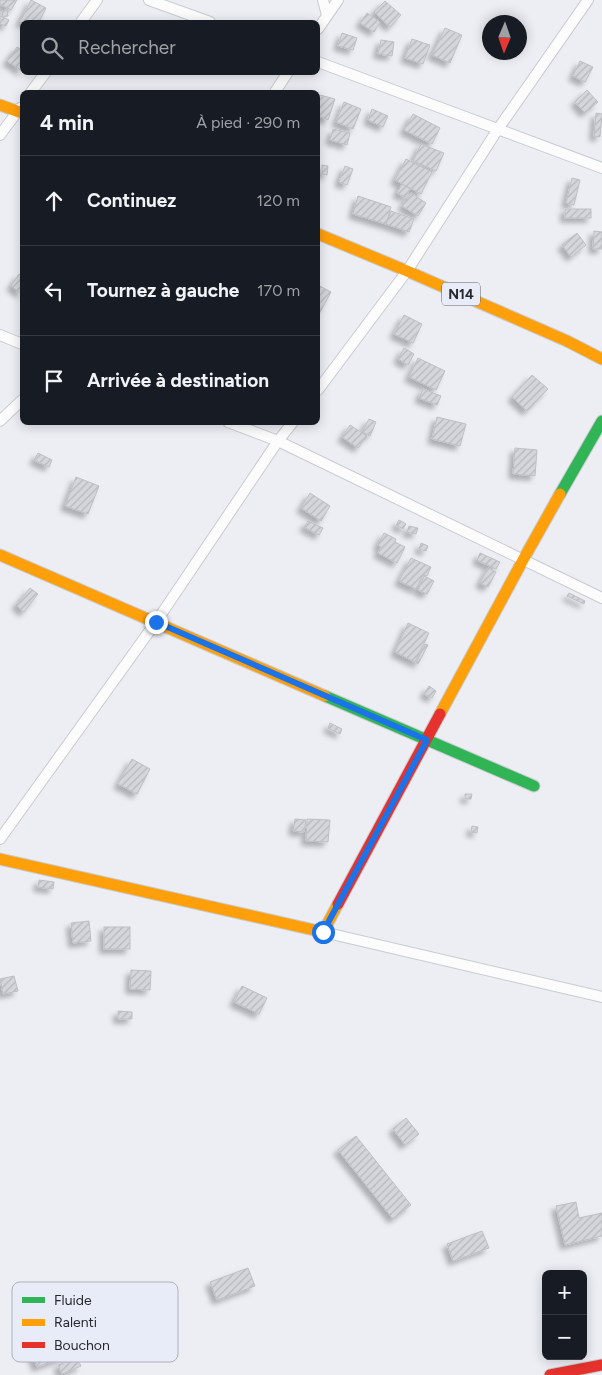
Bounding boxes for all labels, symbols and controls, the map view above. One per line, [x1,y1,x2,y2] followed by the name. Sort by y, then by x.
[482,15,527,60] north arrow
[20,20,320,75] search box
[38,34,66,62] icon: search
[78,36,176,59] text: Rechercher
[40,110,94,135] text: 4 min
[196,113,300,132] text: À pied · 290 m
[40,187,68,215] icon: ahead
[87,189,176,212] text: Continuez
[257,191,300,210] text: 120 m
[40,277,68,305] icon: left
[87,279,239,302] text: Tournez à gauche
[257,281,300,300] text: 170 m
[442,282,480,306] road number: N14
[40,367,68,395] icon: arrive
[87,369,269,392] text: Arrivée à destination
[145,611,168,634] route end
[312,921,335,944] route start
[542,1270,587,1360] map controls
[542,1270,587,1315] button: +
[12,1282,178,1362] legend
[54,1292,92,1309] text: Fluide
[54,1314,97,1331] text: Ralenti
[542,1315,587,1360] button: −
[54,1337,110,1354] text: Bouchon

